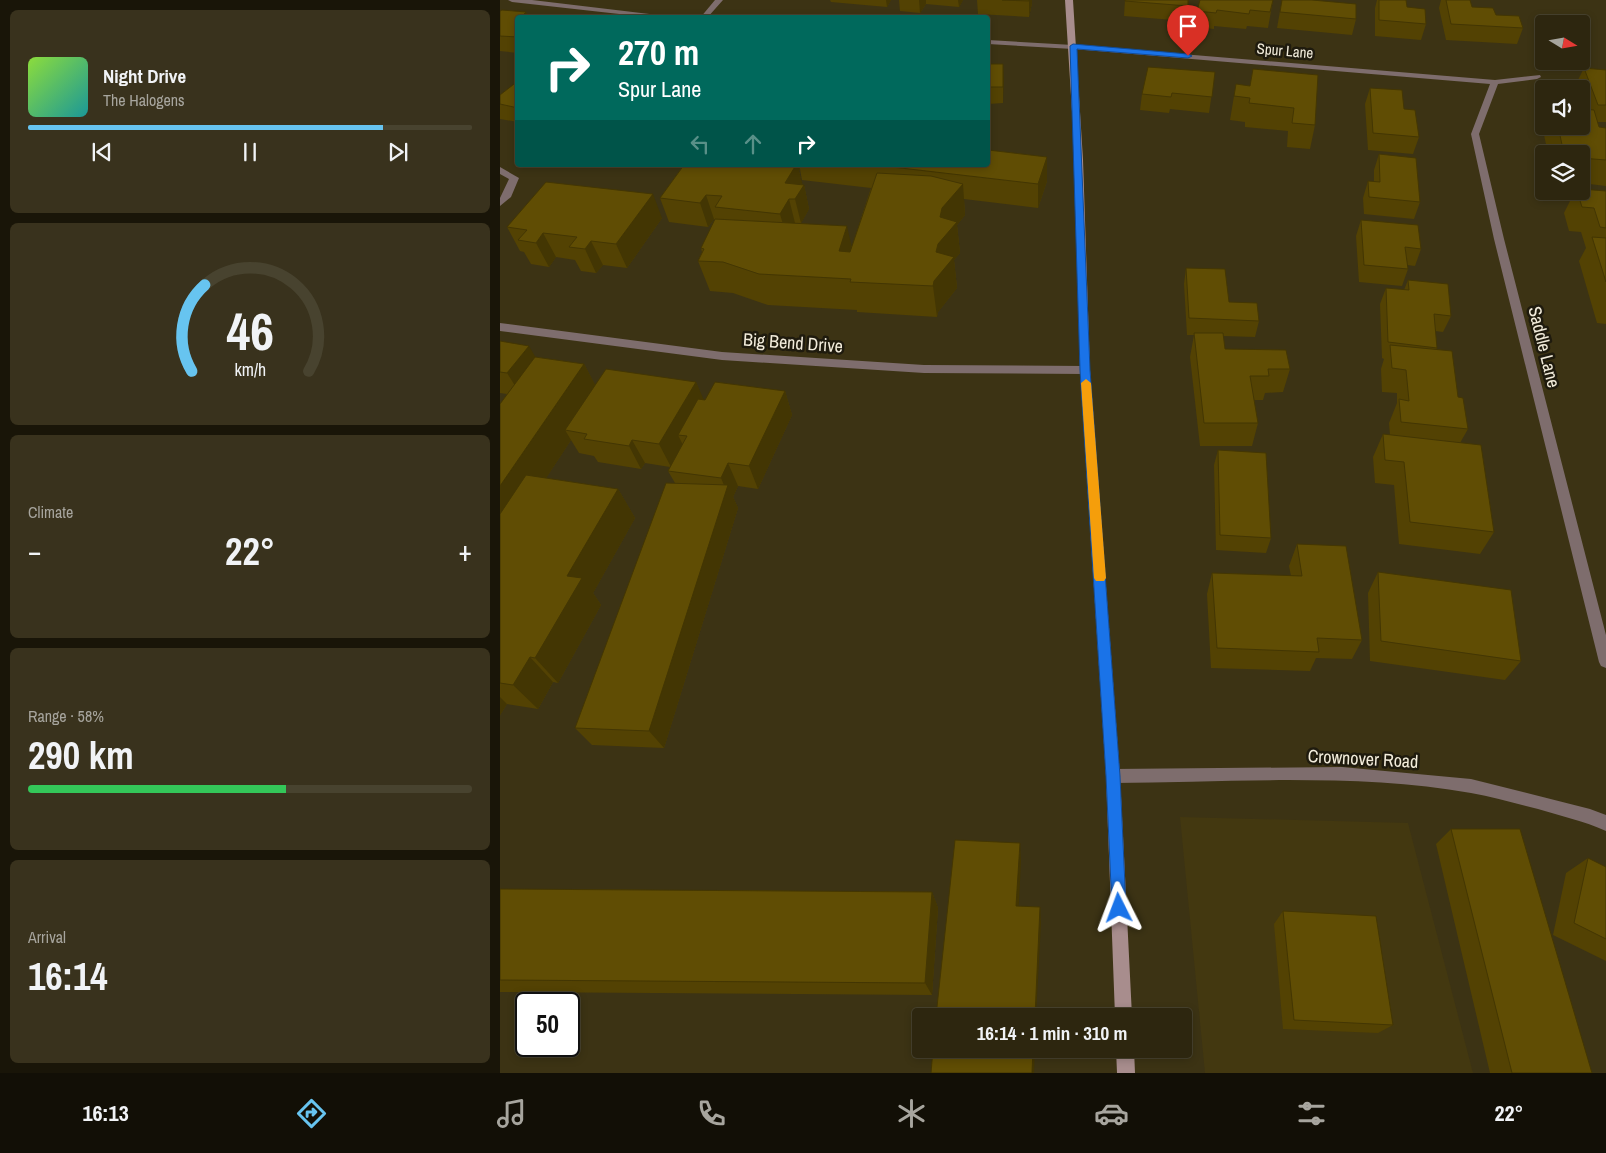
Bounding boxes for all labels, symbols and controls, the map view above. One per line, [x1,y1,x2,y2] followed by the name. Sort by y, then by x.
[1167,5,1209,56] pin
[1174,12,1202,40] icon: arrive
[1535,15,1590,70] north arrow
[1535,15,1590,200] map controls
[618,29,699,76] text: 270 m
[535,35,600,100] icon: right
[1256,38,1314,63] street label: Spur Lane
[103,63,186,89] text: Night Drive
[618,74,701,104] text: Spur Lane
[1535,80,1590,135] button: sound
[103,89,185,111] text: The Halogens
[686,130,714,158] icon: left
[739,130,767,158] icon: ahead
[792,130,820,158] icon: right
[88,138,116,166] icon: previous
[236,138,264,166] icon: pause
[384,138,412,166] icon: next
[1535,145,1590,200] button: layers
[226,296,274,366] text: 46
[1522,304,1567,390] street label: Saddle Lane
[742,327,844,358] street label: Big Bend Drive
[234,358,266,382] text: km/h
[28,501,73,523] text: Climate
[225,526,275,577] text: 22°
[28,532,41,570] text: −
[459,532,472,570] text: +
[28,705,104,727] text: Range · 58%
[28,730,134,781] text: 290 km
[1307,743,1419,774] street label: Crownover Road
[1092,881,1144,933] position arrow
[28,926,66,948] text: Arrival
[28,951,108,1002] text: 16:14
[515,992,580,1057] speed limit sign: 50
[977,1020,1127,1046] text: 16:14 · 1 min · 310 m
[294,1096,329,1131] icon: directions
[494,1096,529,1131] icon: music
[694,1096,729,1131] icon: phone
[894,1096,929,1131] icon: climate
[1094,1096,1129,1131] icon: car
[1294,1096,1329,1131] icon: filters
[83,1098,129,1128] text: 16:13
[1494,1098,1523,1128] text: 22°

